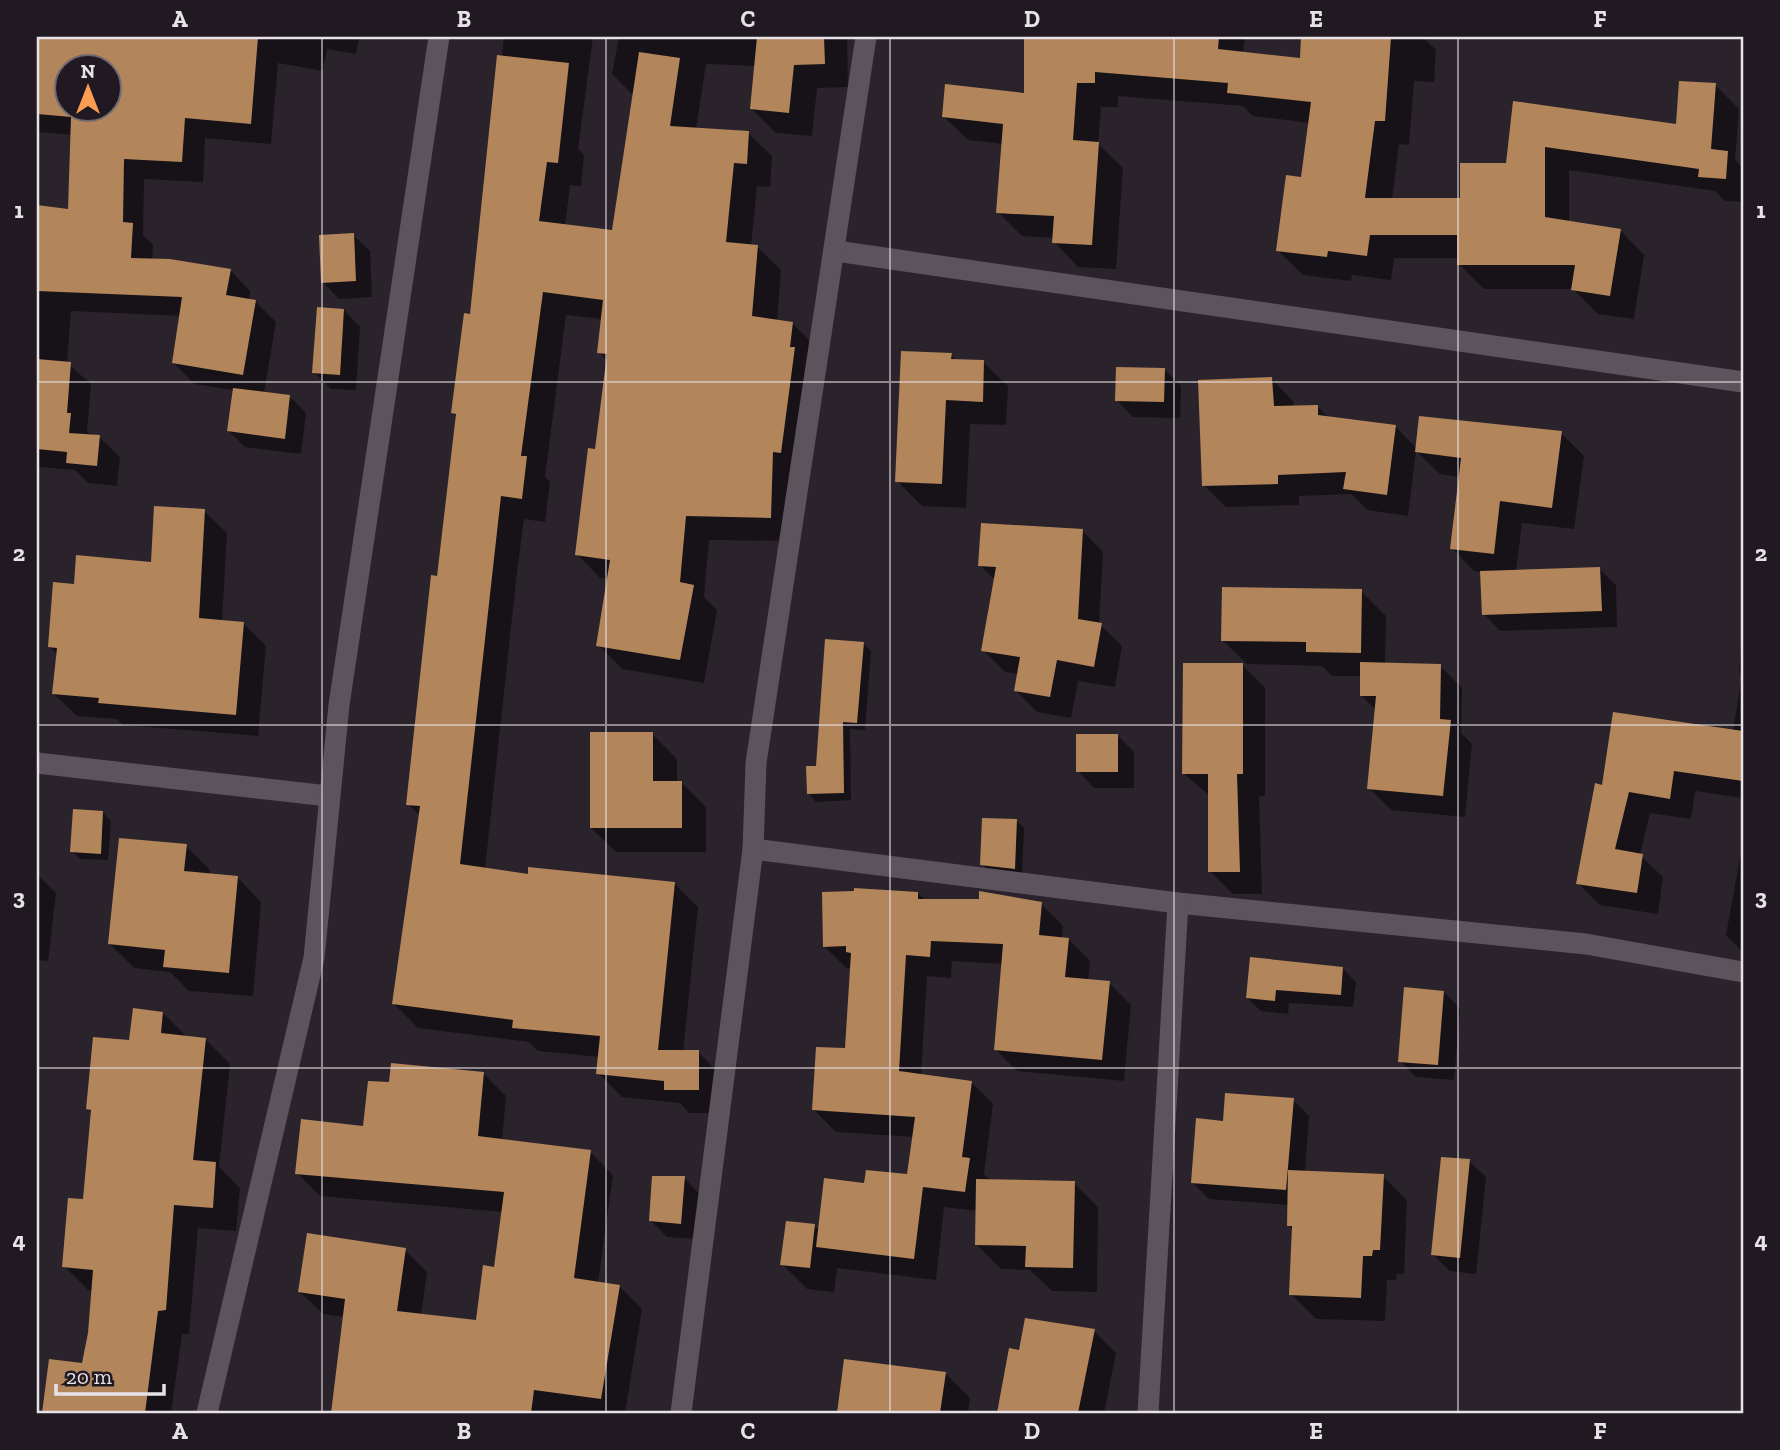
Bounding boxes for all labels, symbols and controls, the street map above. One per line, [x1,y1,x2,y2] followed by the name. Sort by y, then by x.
[172,5,188,33] text: A
[457,5,471,33] text: B
[741,5,755,33] text: C
[1024,5,1040,33] text: D
[1309,5,1323,33] text: E
[1593,5,1607,33] text: F
[52,52,122,122] north arrow
[81,60,95,83] text: N
[14,196,24,224] text: 1
[1756,196,1766,224] text: 1
[13,539,25,567] text: 2
[1755,539,1767,567] text: 2
[13,883,25,911] text: 3
[1755,883,1767,911] text: 3
[12,1226,26,1254] text: 4
[1754,1226,1768,1254] text: 4
[56,1352,164,1396] scale bar
[66,1364,112,1389] text: 20 m
[172,1417,188,1445] text: A
[457,1417,471,1445] text: B
[741,1417,755,1445] text: C
[1024,1417,1040,1445] text: D
[1309,1417,1323,1445] text: E
[1593,1417,1607,1445] text: F

